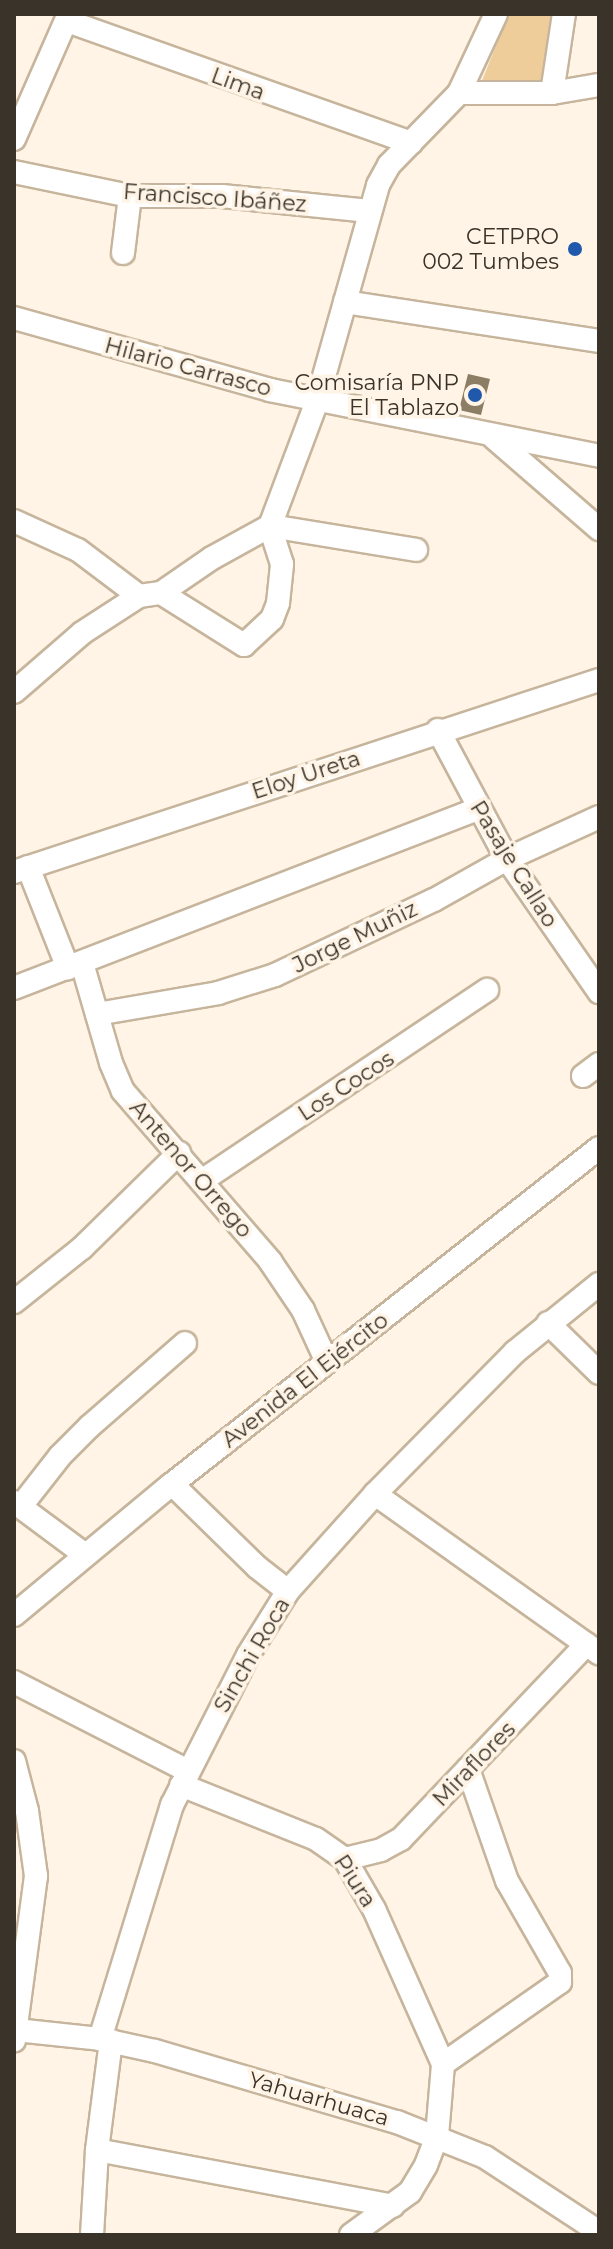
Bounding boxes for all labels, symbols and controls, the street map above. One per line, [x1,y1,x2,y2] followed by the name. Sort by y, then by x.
[208,62,268,106] street label: Lima
[122,178,308,218] street label: Francisco Ibáñez
[422,223,559,274] place label: CETPRO 002 Tumbes
[566,240,584,258] marker: CETPRO 002 Tumbes
[102,332,274,402] street label: Hilario Carrasco
[295,369,459,420] place label: Comisaría PNP El Tablazo
[466,386,484,404] marker: Comisaría PNP El Tablazo
[248,745,364,805] street label: Eloy Ureta
[465,796,563,932] street label: Pasaje Callao
[288,895,422,979] street label: Jorge Muñiz
[293,1045,399,1127] street label: Los Cocos
[124,1095,258,1243] street label: Antenor Orrego
[217,1307,393,1453] street label: Avenida El Ejército
[209,1593,295,1717] street label: Sinchi Roca
[427,1716,521,1812] street label: Miraflores
[328,1850,382,1912] street label: Piura
[246,2066,392,2132] street label: Yahuarhuaca

